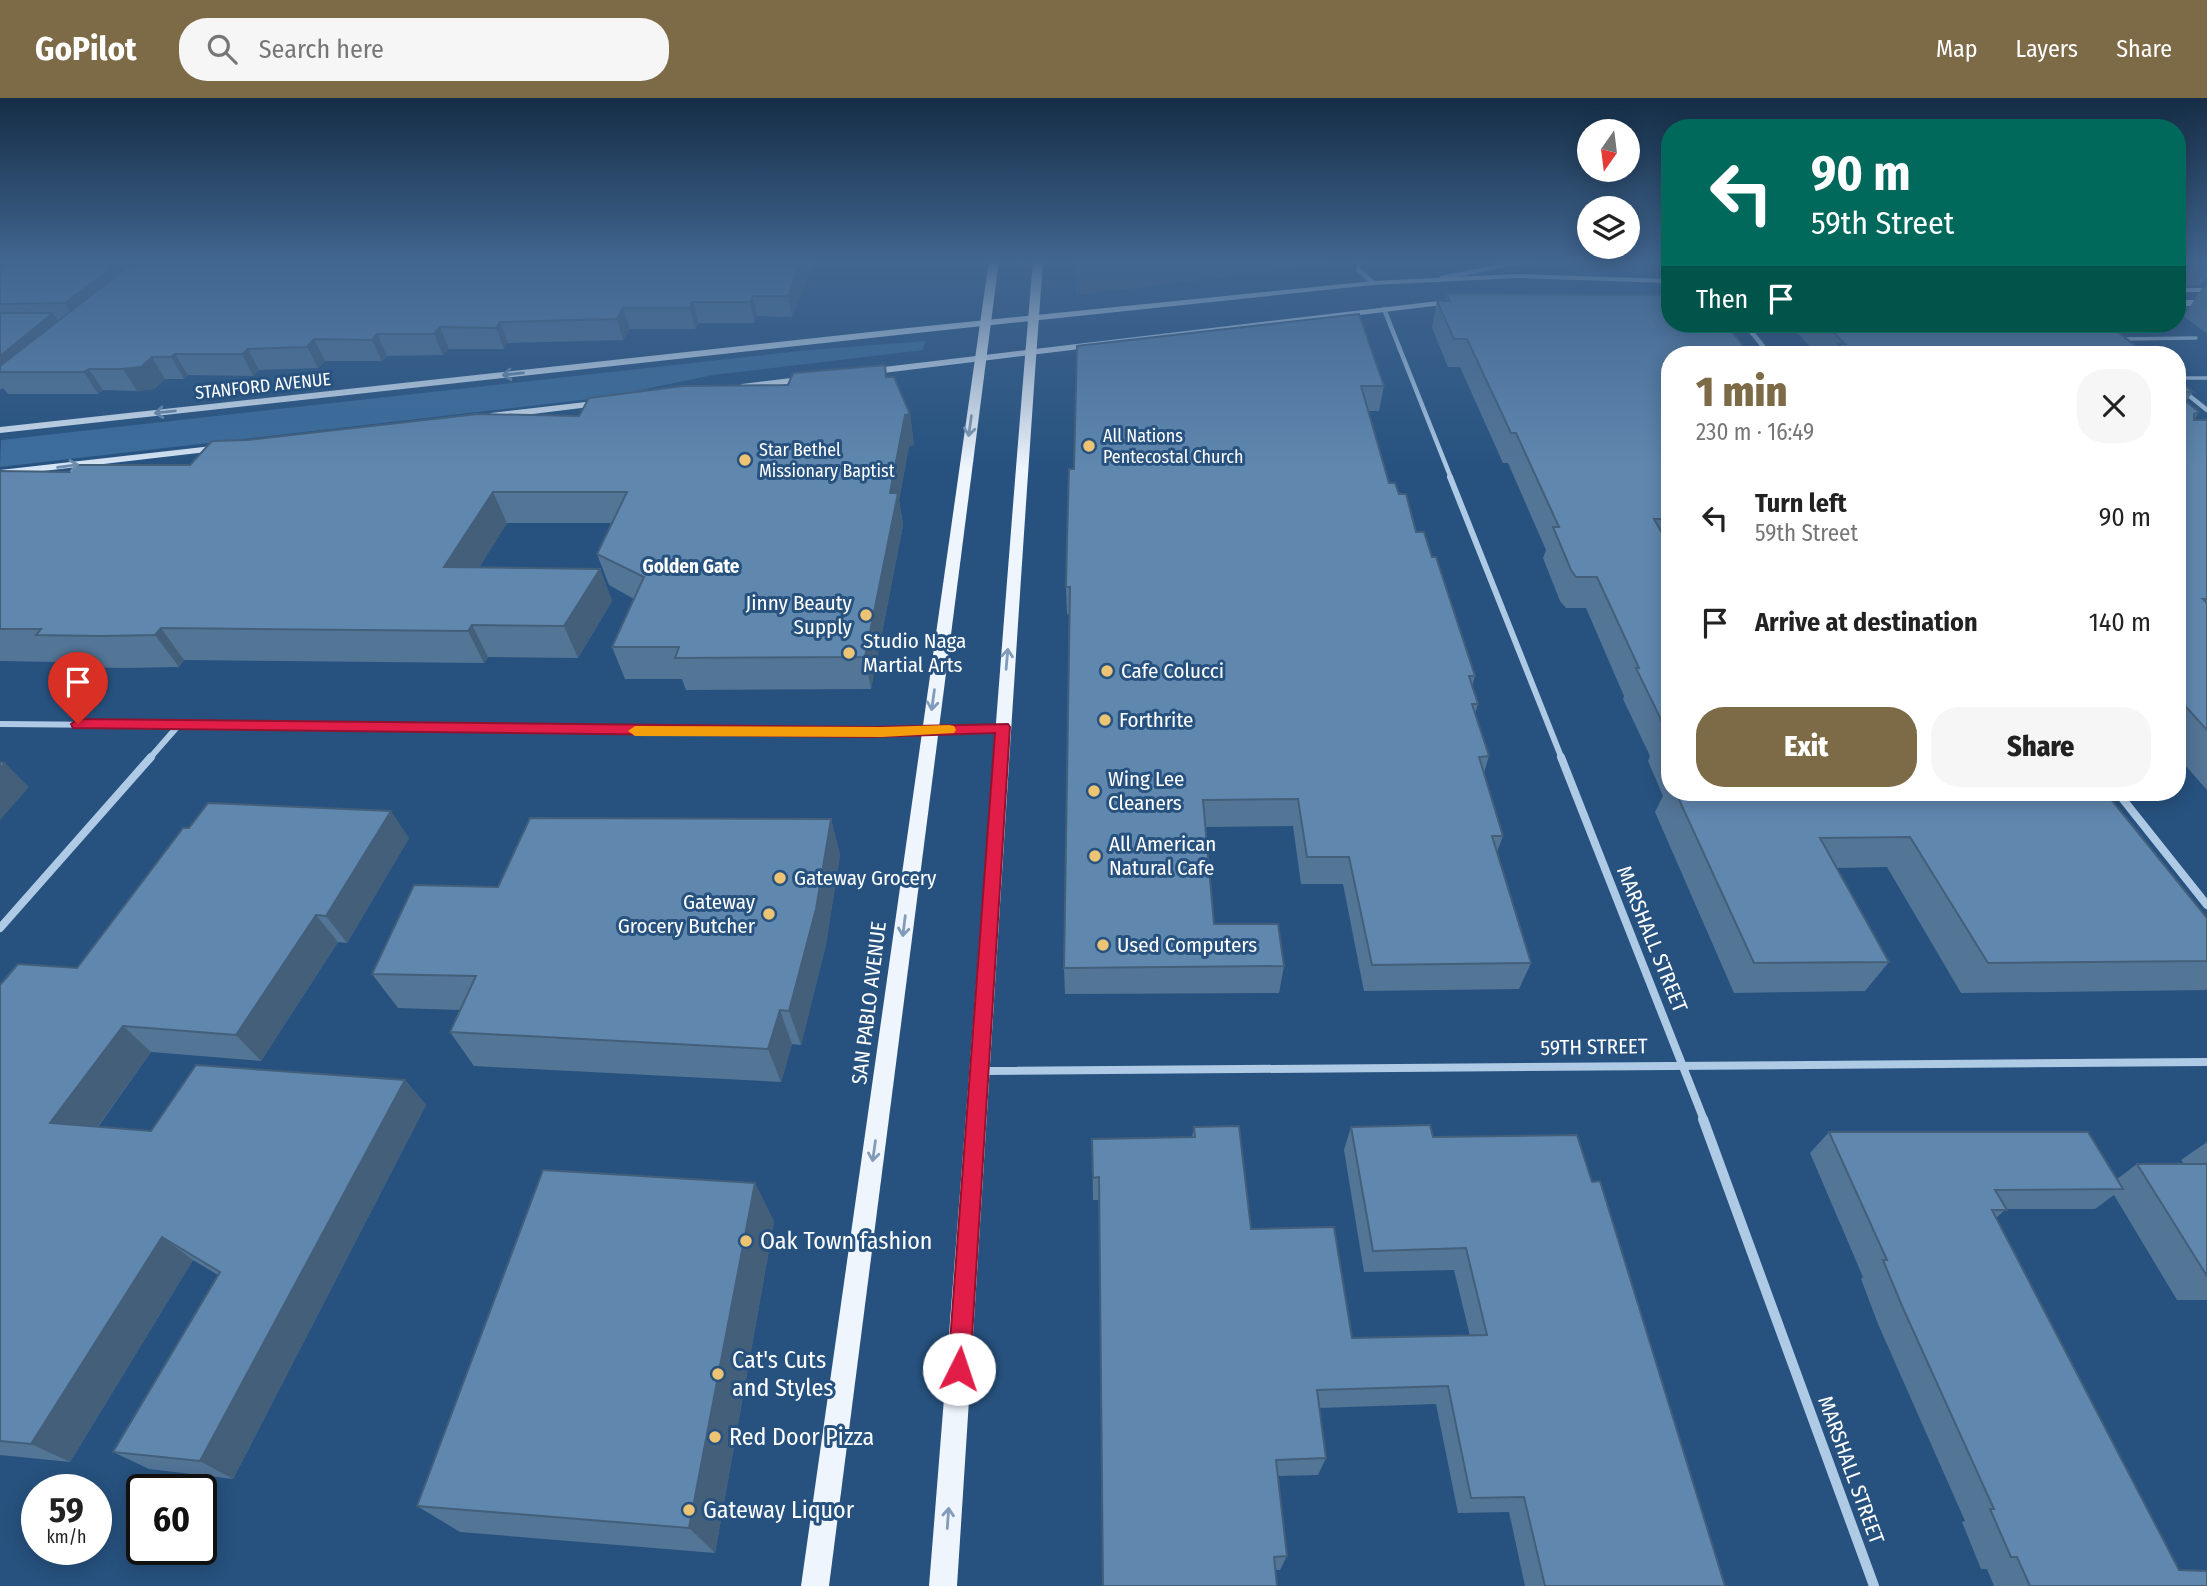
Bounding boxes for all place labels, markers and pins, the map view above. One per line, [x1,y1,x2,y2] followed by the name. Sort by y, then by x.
[1103,425,1244,468] place label: All Nations Pentecostal Church
[1081,438,1097,454] marker: All Nations Pentecostal Church
[759,439,895,482] place label: Star Bethel Missionary Baptist
[737,452,753,468] marker: Star Bethel Missionary Baptist
[746,590,853,640] place label: Jinny Beauty Supply
[858,607,874,623] marker: Jinny Beauty Supply
[863,628,966,678] place label: Studio Naga Martial Arts
[841,645,857,661] marker: Studio Naga Martial Arts
[48,652,108,724] pin
[1121,658,1224,684] place label: Cafe Colucci
[1099,663,1115,679] marker: Cafe Colucci
[1119,707,1193,733] place label: Forthrite
[1097,712,1113,728] marker: Forthrite
[1108,766,1184,816] place label: Wing Lee Cleaners
[1086,783,1102,799] marker: Wing Lee Cleaners
[1109,831,1216,881] place label: All American Natural Cafe
[1087,848,1103,864] marker: All American Natural Cafe
[794,865,937,891] place label: Gateway Grocery
[772,870,788,886] marker: Gateway Grocery
[618,889,756,939] place label: Gateway Grocery Butcher
[761,906,777,922] marker: Gateway Grocery Butcher
[1117,932,1257,958] place label: Used Computers
[1095,937,1111,953] marker: Used Computers
[760,1227,933,1255] place label: Oak Town fashion
[738,1233,754,1249] marker: Oak Town fashion
[732,1346,834,1402] place label: Cat's Cuts and Styles
[710,1366,726,1382] marker: Cat's Cuts and Styles
[729,1423,874,1451] place label: Red Door Pizza
[707,1429,723,1445] marker: Red Door Pizza
[703,1496,855,1524] place label: Gateway Liquor
[681,1502,697,1518] marker: Gateway Liquor

